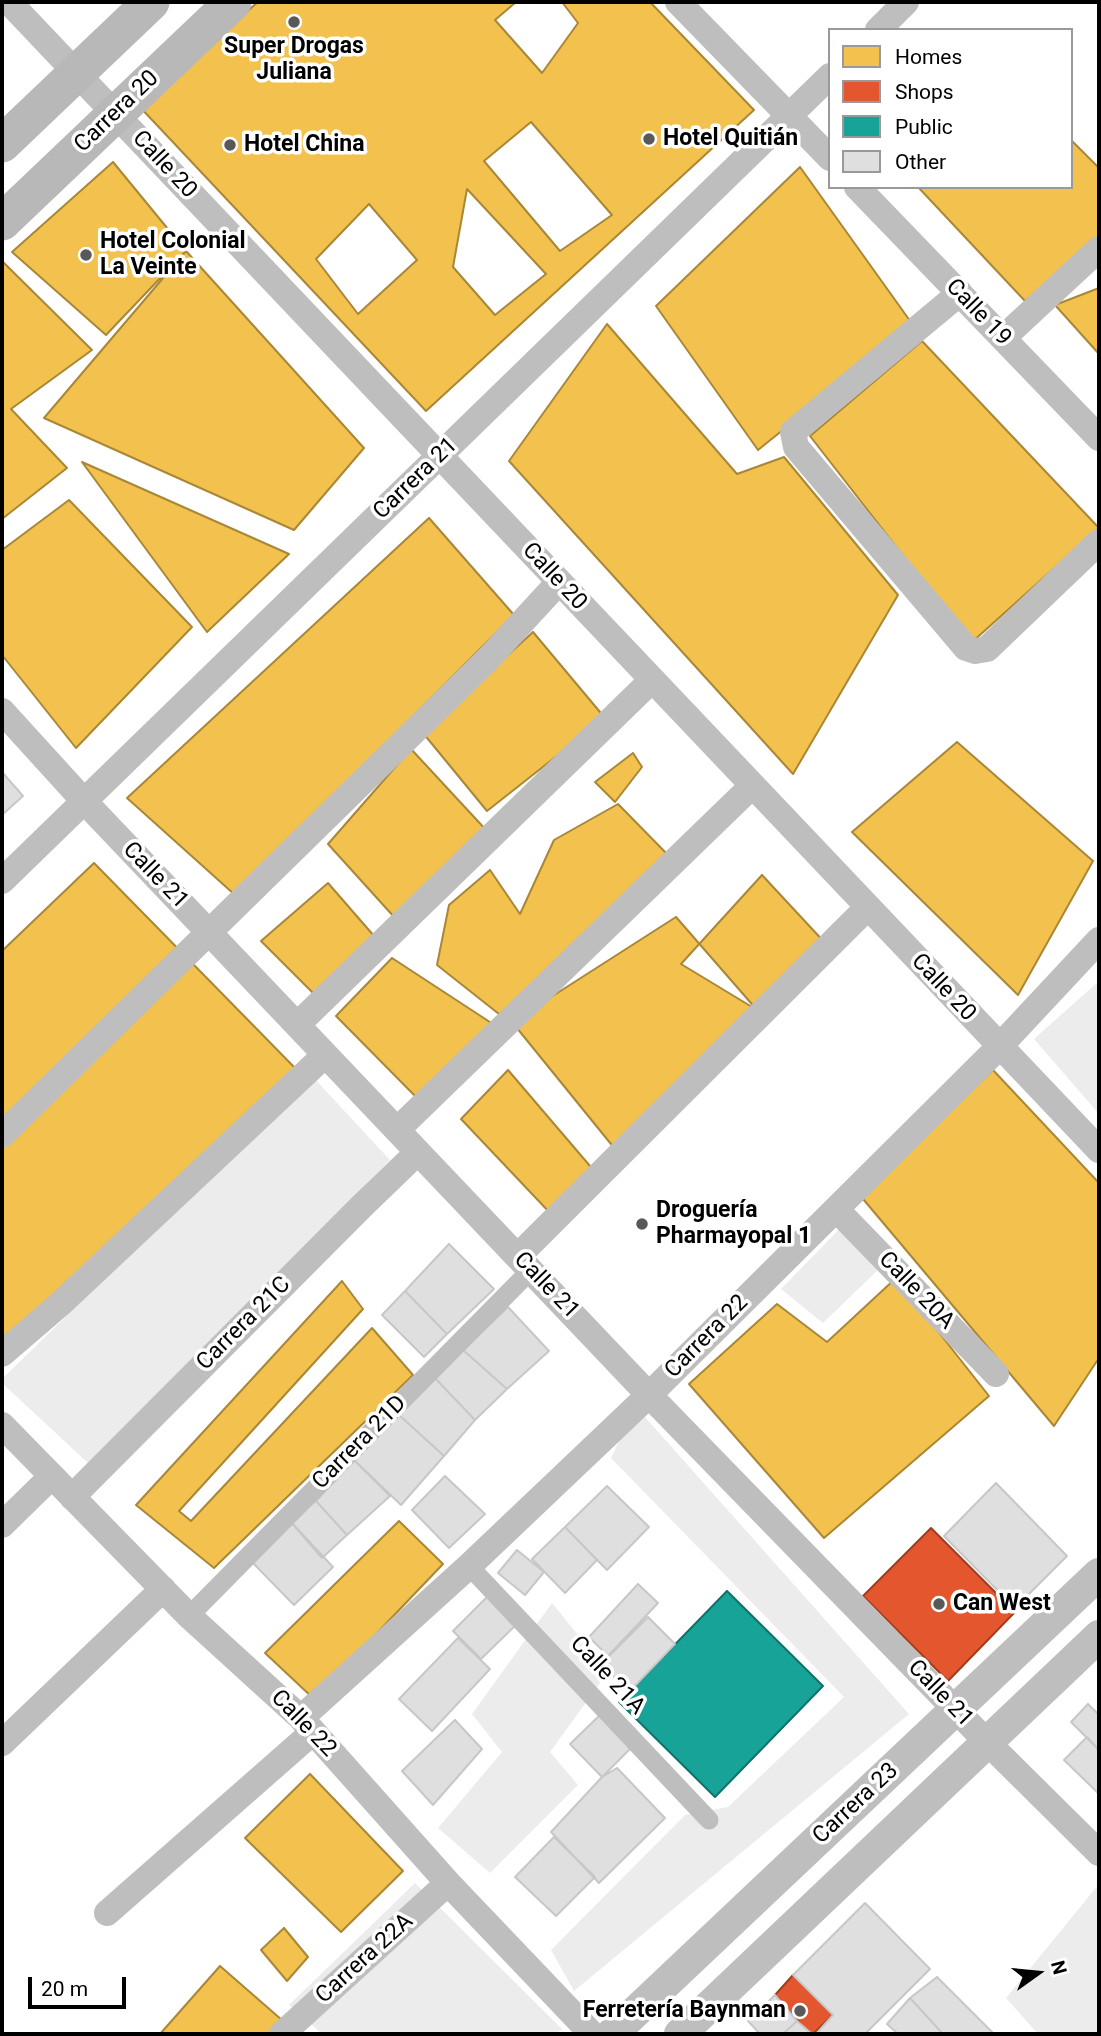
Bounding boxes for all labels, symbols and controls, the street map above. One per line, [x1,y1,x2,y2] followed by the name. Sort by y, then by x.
[286,14,302,30] marker: Super Drogas Juliana
[828,28,1073,189] legend
[224,33,364,87] place label: Super Drogas Juliana
[895,45,962,69] text: Homes
[69,65,165,159] street label: Carrera 20
[895,80,954,104] text: Shops
[895,115,953,139] text: Public
[126,125,202,205] street label: Calle 20
[663,125,798,153] place label: Hotel Quitián
[244,131,364,159] place label: Hotel China
[641,131,657,147] marker: Hotel Quitián
[222,137,238,153] marker: Hotel China
[895,150,946,174] text: Other
[100,228,246,282] place label: Hotel Colonial La Veinte
[78,247,94,263] marker: Hotel Colonial La Veinte
[939,274,1017,352] street label: Calle 19
[368,432,464,526] street label: Carrera 21
[516,537,592,617] street label: Calle 20
[116,837,194,915] street label: Calle 21
[905,948,981,1028] street label: Calle 20
[656,1197,811,1251] place label: Droguería Pharmayopal 1
[634,1216,650,1232] marker: Droguería Pharmayopal 1
[872,1246,960,1336] street label: Calle 20A
[507,1247,585,1325] street label: Calle 21
[191,1271,297,1377] street label: Carrera 21C
[660,1290,754,1384] street label: Carrera 22
[307,1390,413,1496] street label: Carrera 21D
[953,1590,1051,1618] place label: Can West
[931,1596,947,1612] marker: Can West
[564,1631,650,1721] street label: Calle 21A
[901,1655,979,1733] street label: Calle 21
[264,1685,342,1763] street label: Calle 22
[808,1758,904,1850] street label: Carrera 23
[311,1908,419,2010] street label: Carrera 22A
[1003,1938,1073,2008] north arrow
[1046,1958,1072,1977] text: N
[32,1962,130,2006] scale bar
[41,1977,88,2001] text: 20 m
[583,1997,786,2025] place label: Ferretería Baynman
[792,2003,808,2019] marker: Ferretería Baynman

